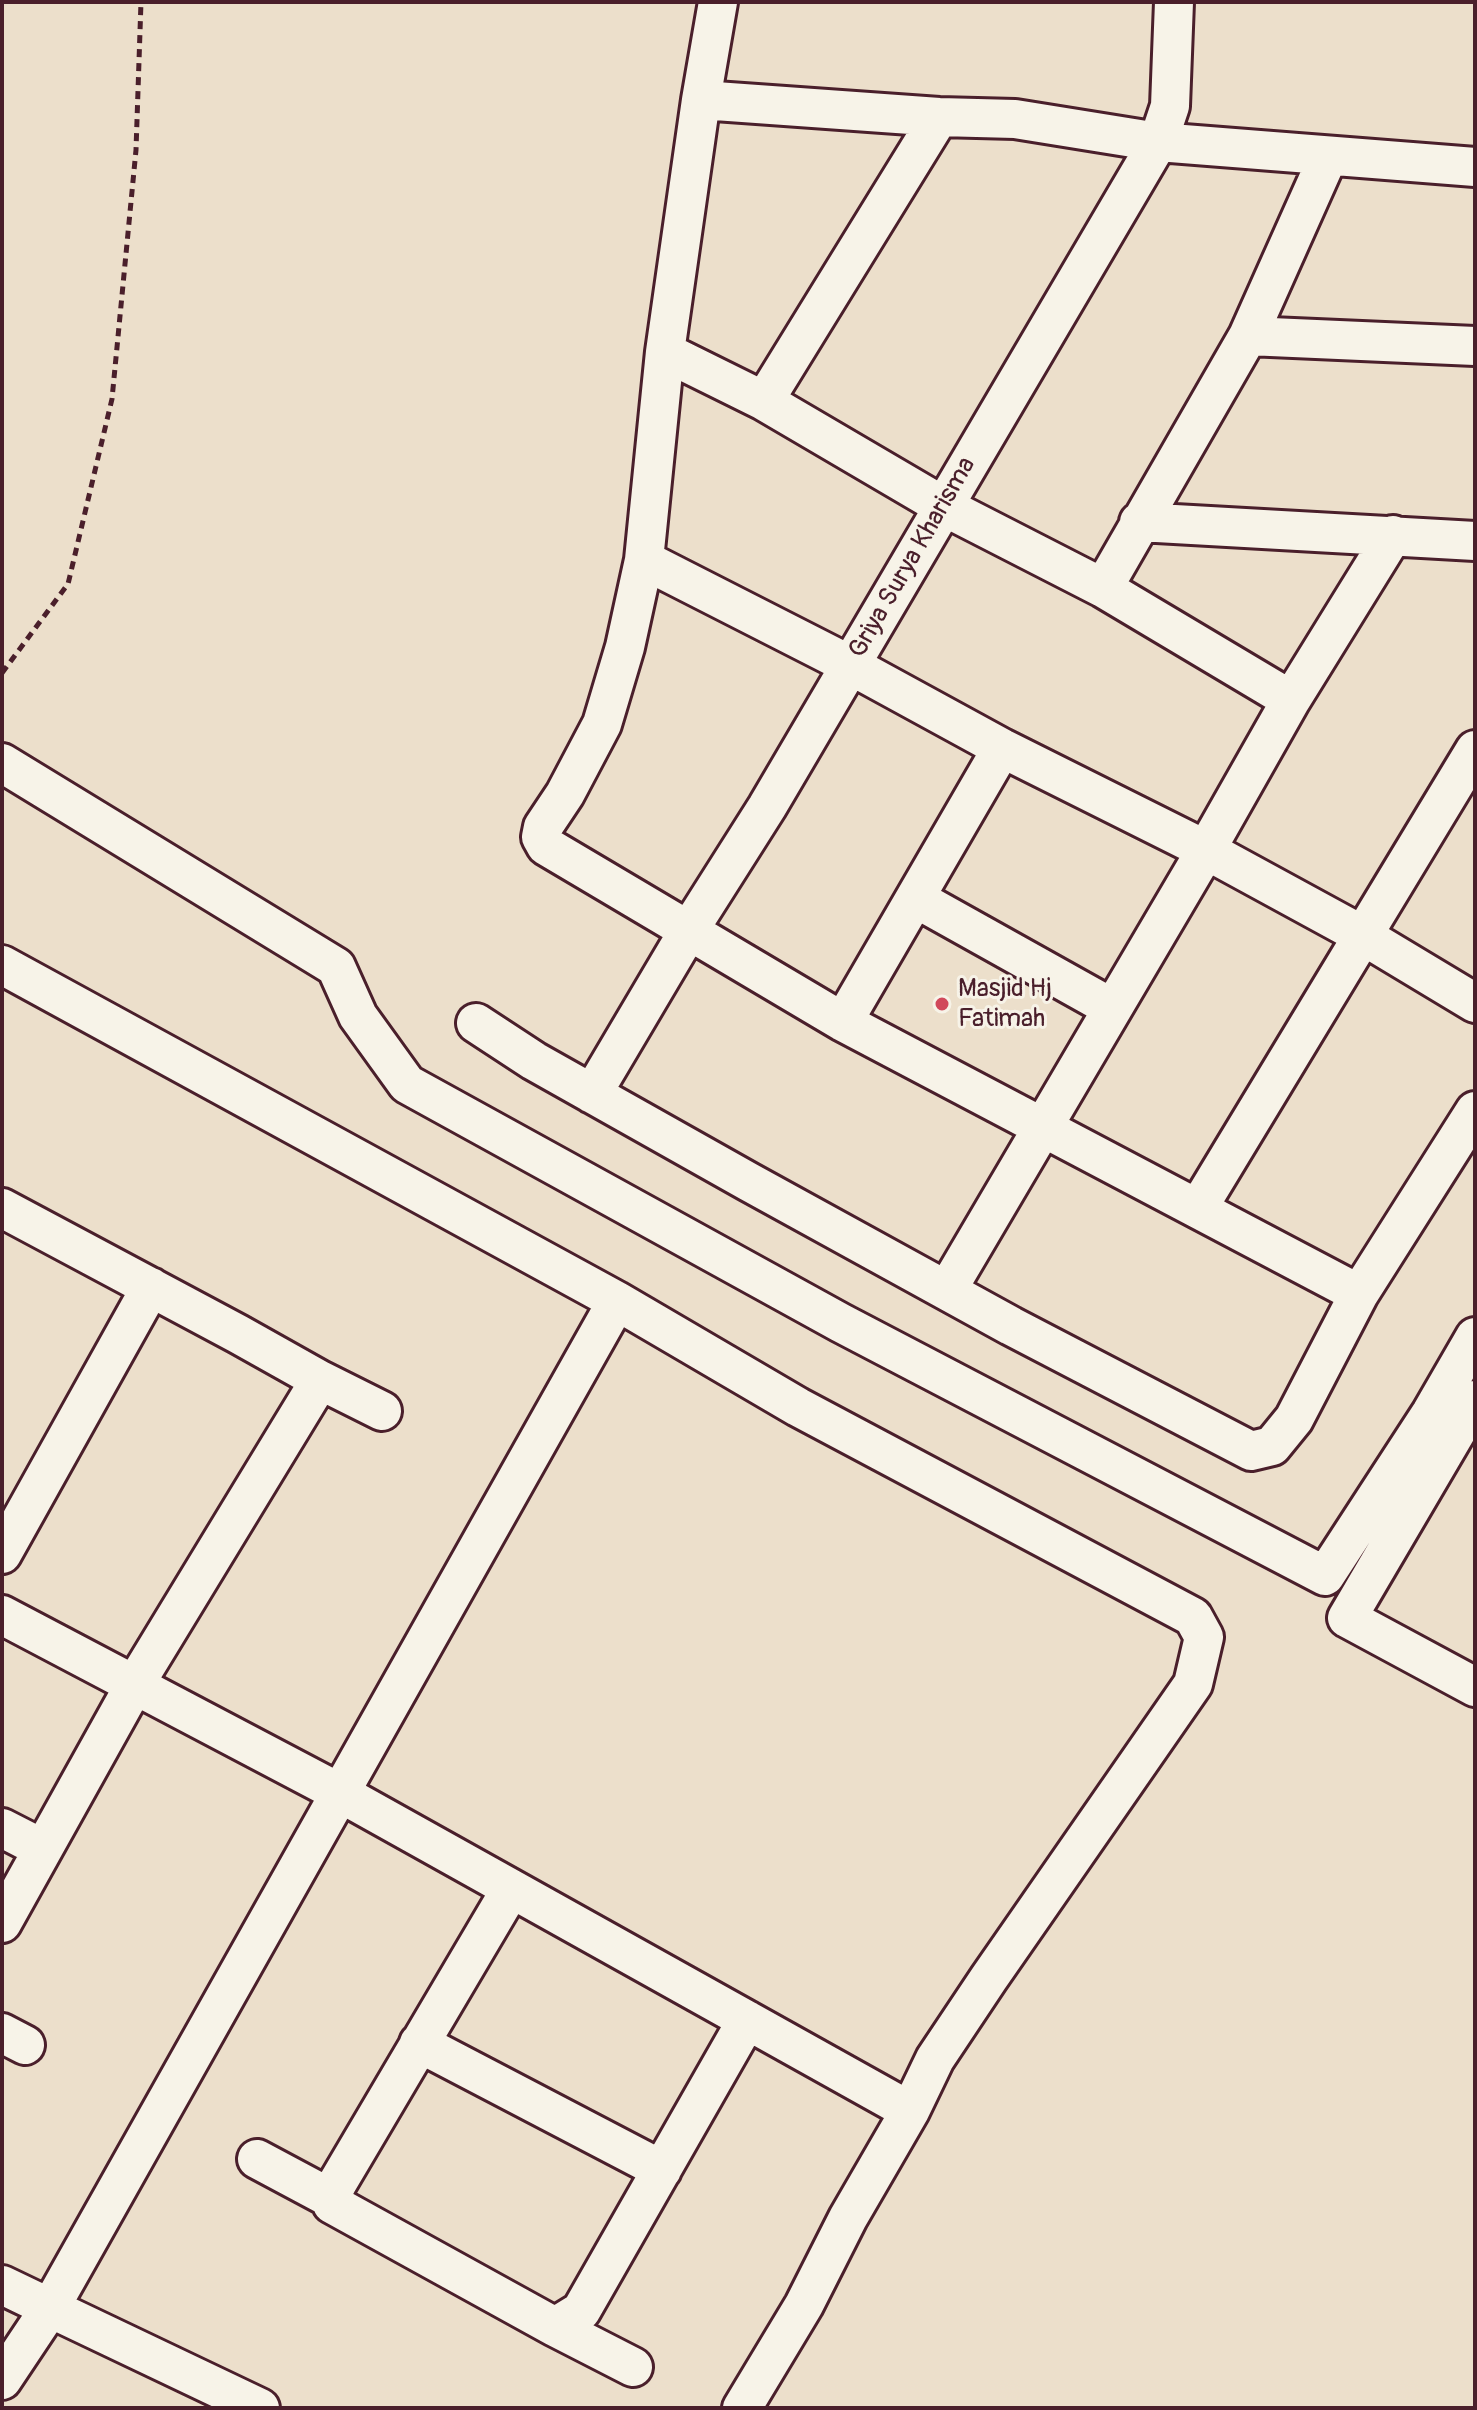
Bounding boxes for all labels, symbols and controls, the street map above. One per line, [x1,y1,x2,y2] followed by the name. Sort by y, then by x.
[843,452,983,664] street label: Griya Surya Kharisma
[958,973,1052,1034] place label: Masjid Hj Fatimah
[933,995,951,1013] marker: Masjid Hj Fatimah

